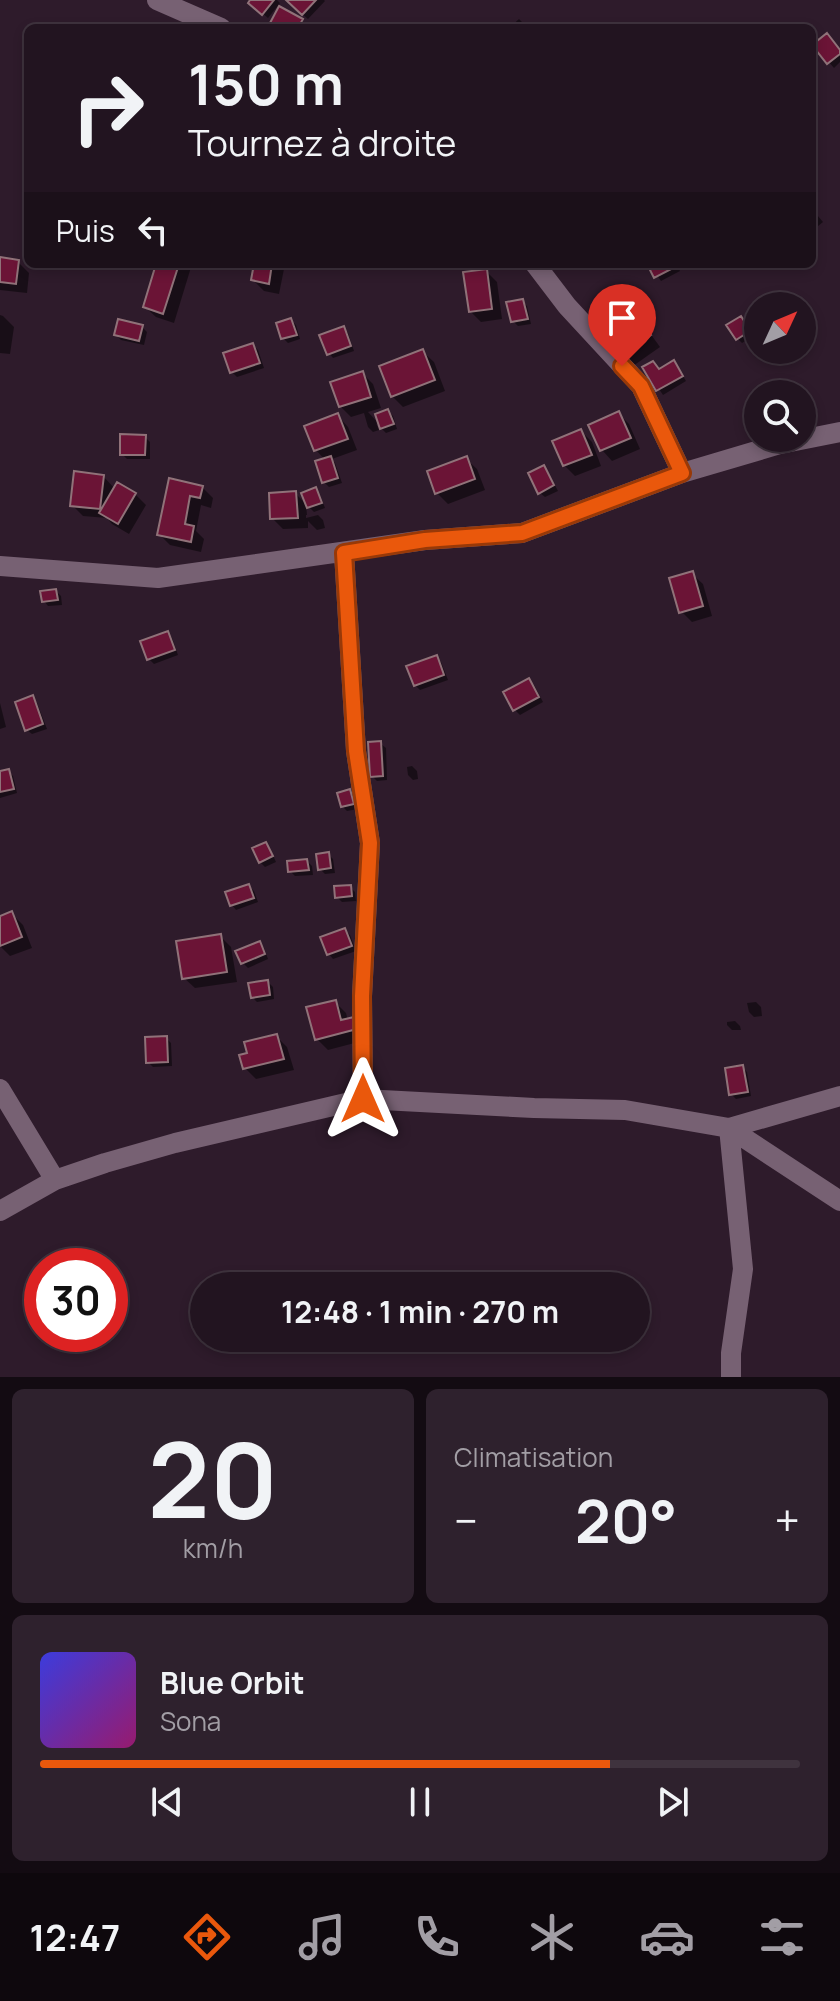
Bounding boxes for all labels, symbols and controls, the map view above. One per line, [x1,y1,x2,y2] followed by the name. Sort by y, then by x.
[188,45,344,122] text: 150 m
[56,56,160,160] icon: right
[188,118,456,167] text: Tournez à droite
[131,208,175,252] icon: left
[56,210,115,251] text: Puis
[588,284,656,366] pin
[744,292,816,364] north arrow
[744,292,816,452] map controls
[600,296,644,340] icon: arrive
[744,380,816,452] button: search
[321,1057,405,1141] position arrow
[24,1248,128,1352] speed limit sign: 30
[281,1291,559,1332] text: 12:48 · 1 min · 270 m
[148,1407,278,1549] text: 20
[454,1439,613,1475] text: Climatisation
[575,1479,677,1561] text: 20°
[454,1490,478,1550] text: −
[775,1490,800,1550] text: +
[183,1530,243,1566] text: km/h
[160,1662,305,1703] text: Blue Orbit
[160,1703,221,1739] text: Sona
[145,1780,189,1824] icon: previous
[398,1780,442,1824] icon: pause
[651,1780,695,1824] icon: next
[179,1909,235,1965] icon: directions
[294,1909,350,1965] icon: music
[409,1909,465,1965] icon: phone
[524,1909,580,1965] icon: climate
[639,1909,695,1965] icon: car
[754,1909,810,1965] icon: filters
[30,1913,120,1962] text: 12:47

